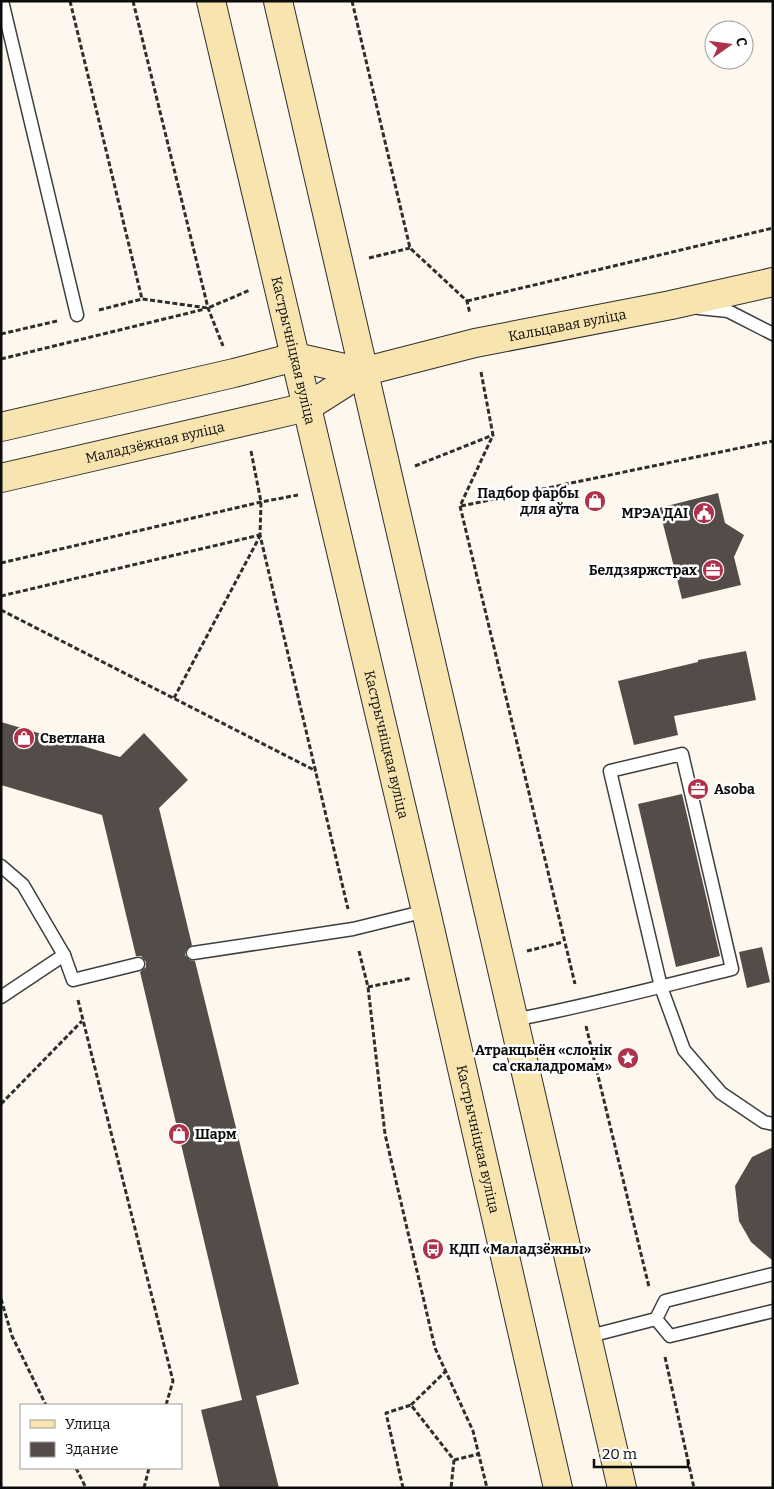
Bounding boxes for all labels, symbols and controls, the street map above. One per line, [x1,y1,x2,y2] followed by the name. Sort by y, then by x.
[704,20,754,70] north arrow
[732,36,750,48] text: С
[268,275,319,426] street label: Кастрычніцкая вуліца
[507,305,628,345] street label: Кальцавая вуліца
[84,418,226,467] street label: Маладзёжная вуліца
[477,485,579,518] place label: Падбор фарбы для аўта
[583,489,607,513] shop icon: Падбор фарбы для аўта
[692,501,716,525] public building icon: МРЭА ДАІ
[622,505,688,522] place label: МРЭА ДАІ
[701,558,725,582] office icon: Белдзяржстрах
[589,562,697,579] place label: Белдзяржстрах
[361,669,412,821] street label: Кастрычніцкая вуліца
[12,726,36,750] shop icon: Светлана
[40,730,105,747] place label: Светлана
[686,777,710,801] office icon: Asoba
[714,781,755,798] place label: Asoba
[475,1042,612,1075] place label: Атракцыён «слонік са скаладромам»
[616,1046,640,1070] place icon: Атракцыён «слонік са скаладромам»
[453,1063,503,1215] street label: Кастрычніцкая вуліца
[167,1122,191,1146] shop icon: Шарм
[195,1126,237,1143] place label: Шарм
[421,1237,445,1261] bus stop icon: КДП «Маладзёжны»
[449,1241,591,1258] place label: КДП «Маладзёжны»
[20,1404,182,1469] legend
[65,1415,111,1433] text: Улица
[594,1436,688,1468] scale bar
[65,1440,119,1458] text: Здание
[602,1445,638,1463] text: 20 m

